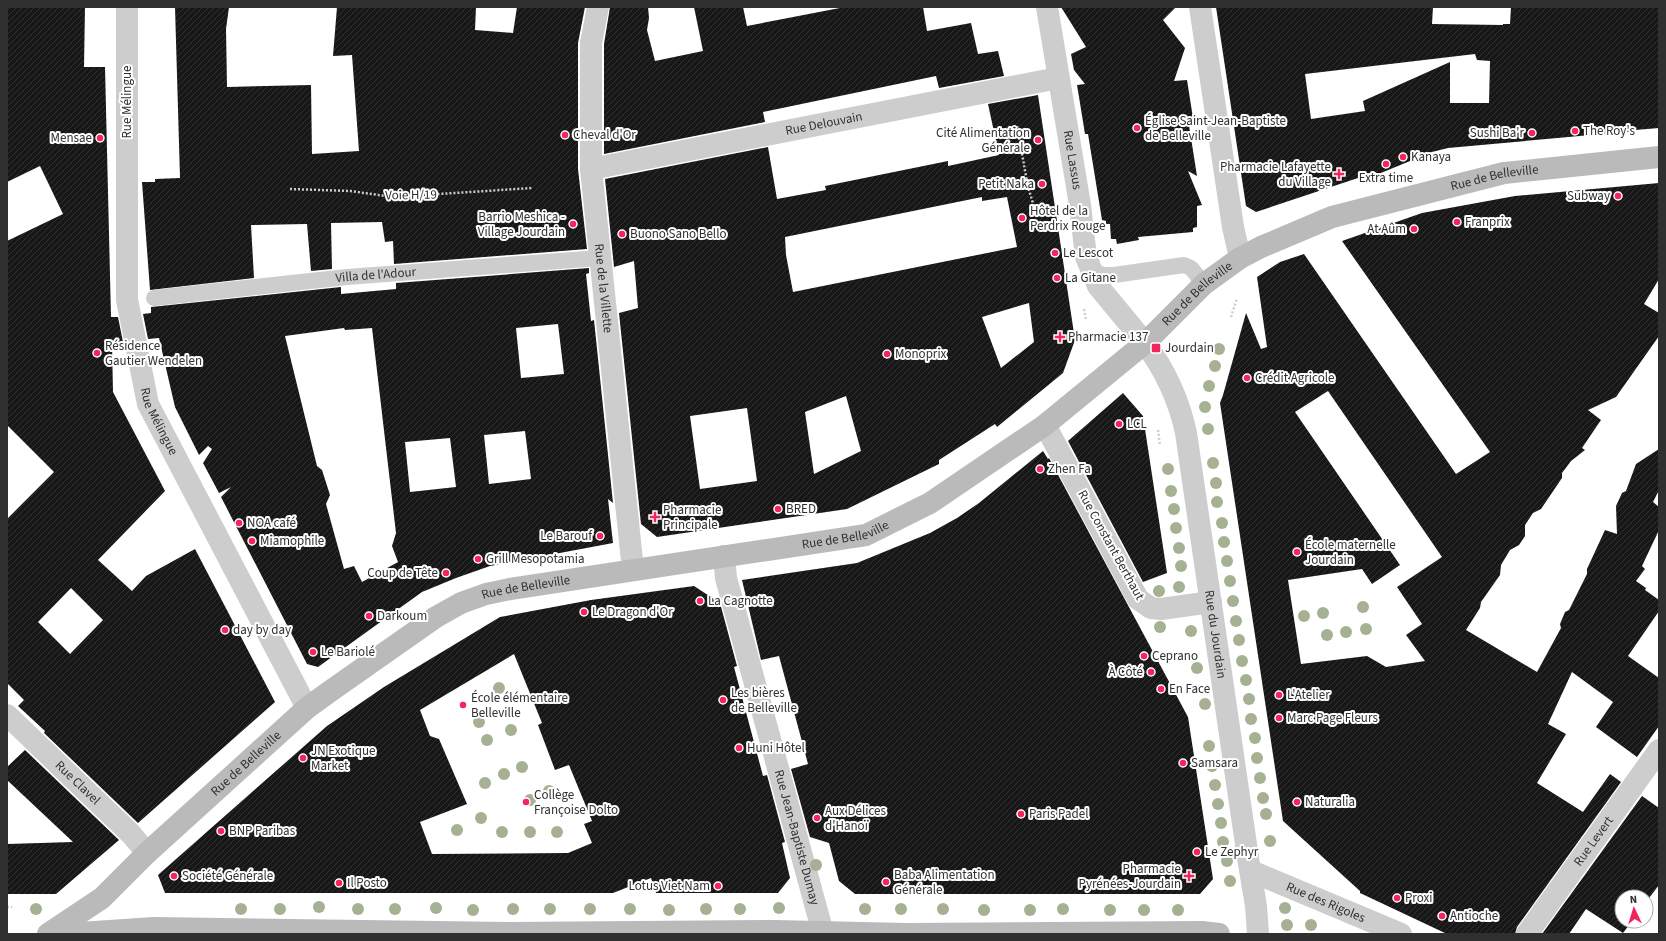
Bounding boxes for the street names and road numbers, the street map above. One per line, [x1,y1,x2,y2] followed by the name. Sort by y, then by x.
[118,65,136,139] street label: Rue Mélingue
[784,107,864,140] street label: Rue Delouvain
[1059,129,1086,191] street label: Rue Lassus
[1449,160,1539,195] street label: Rue de Belleville
[385,186,437,204] street label: Voie H/19
[590,243,617,334] street label: Rue de la Villette
[1158,257,1236,330] street label: Rue de Belleville
[335,263,417,287] street label: Villa de l'Adour
[136,386,182,458] street label: Rue Mélingue
[1073,487,1149,604] street label: Rue Constant Berthaut
[800,516,892,554] street label: Rue de Belleville
[479,571,571,604] street label: Rue de Belleville
[1200,589,1231,680] street label: Rue du Jourdain
[207,727,285,800] street label: Rue de Belleville
[51,757,104,809] street label: Rue Clavel
[770,768,824,907] street label: Rue Jean-Baptiste Dumay
[1569,812,1618,870] street label: Rue Levert
[1283,878,1369,927] street label: Rue des Rigoles

